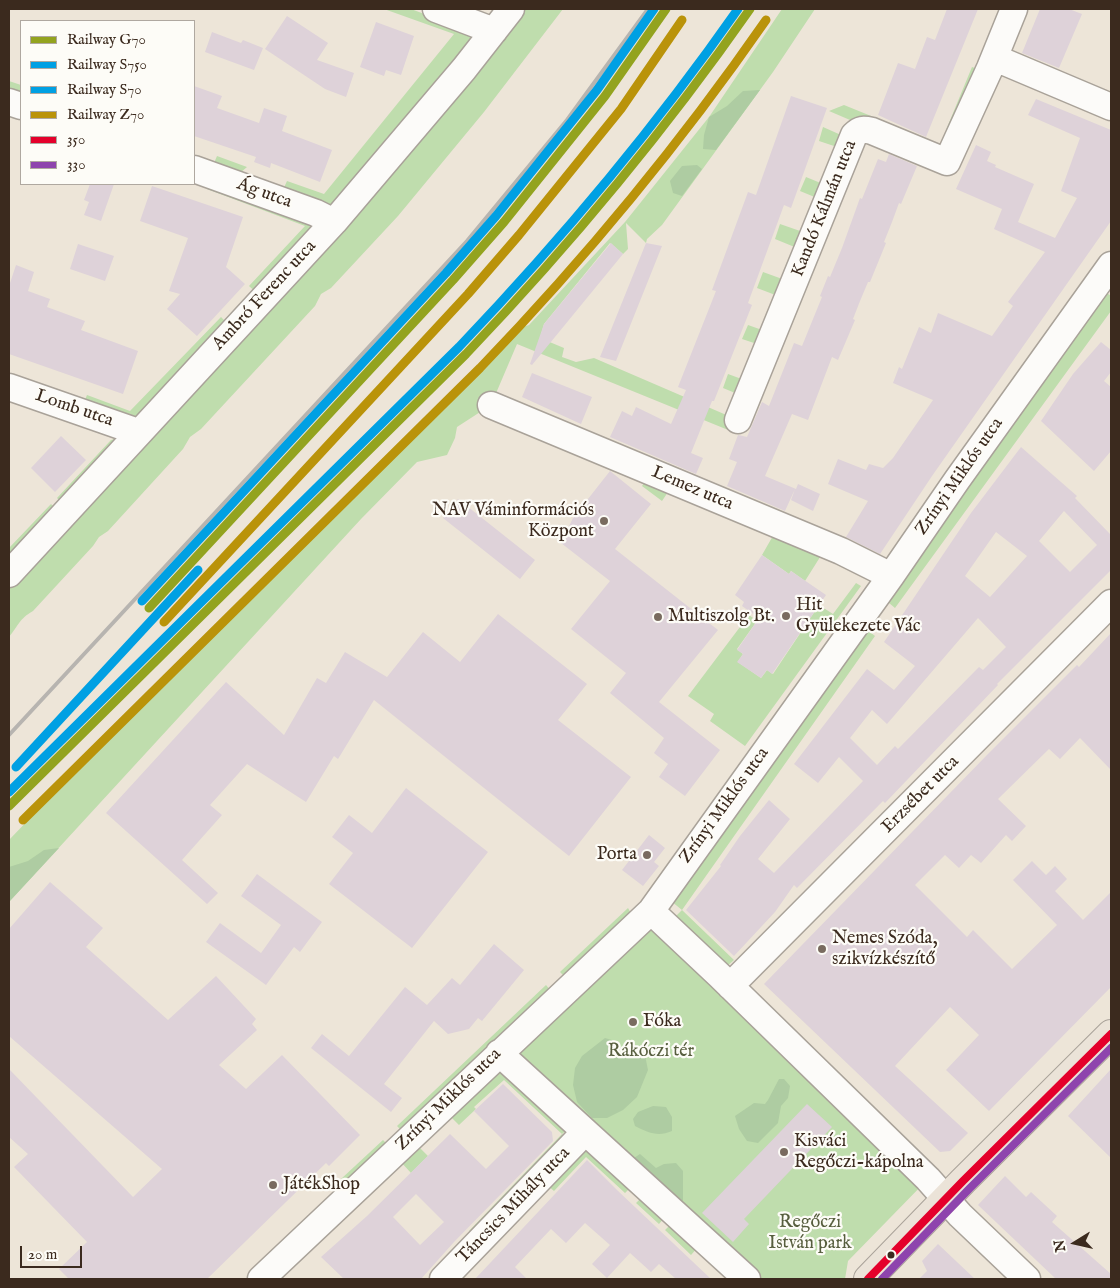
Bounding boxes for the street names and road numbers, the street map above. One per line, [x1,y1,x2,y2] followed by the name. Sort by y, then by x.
[788,137,862,281] street label: Kandó Kálmán utca
[234,174,294,214] street label: Ág utca
[209,237,321,355] street label: Ambró Ferenc utca
[32,386,116,432] street label: Lomb utca
[911,414,1009,540] street label: Zrínyi Miklós utca
[648,462,736,516] street label: Lemez utca
[676,744,774,868] street label: Zrínyi Miklós utca
[878,752,964,838] street label: Erzsébet utca
[392,1044,506,1156] street label: Zrínyi Miklós utca
[453,1143,575,1269] street label: Táncsics Mihály utca

